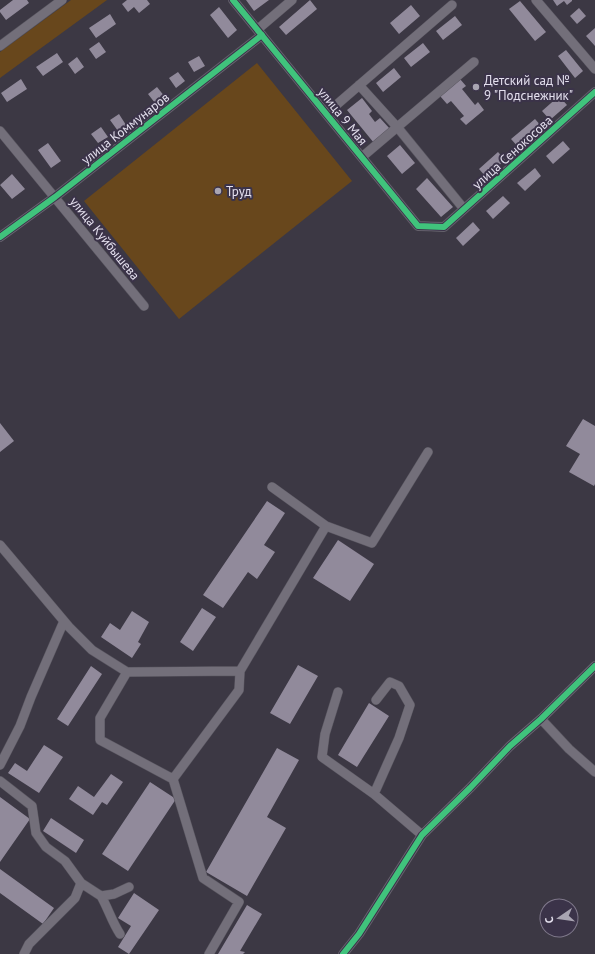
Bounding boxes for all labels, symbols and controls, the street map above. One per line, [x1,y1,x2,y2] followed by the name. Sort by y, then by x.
[484,72,573,104] place label: Детский сад № 9 "Подснежник"
[471,82,481,92] marker: Детский сад № 9 "Подснежник"
[314,84,371,149] street label: улица 9 Мая
[78,89,173,168] street label: улица Коммунаров
[469,112,556,193] street label: улица Сенокосова
[226,183,252,200] place label: Труд
[213,186,223,196] marker: Труд
[66,193,143,283] street label: улица Куйбышева
[539,898,579,938] north arrow
[542,916,557,925] text: С

